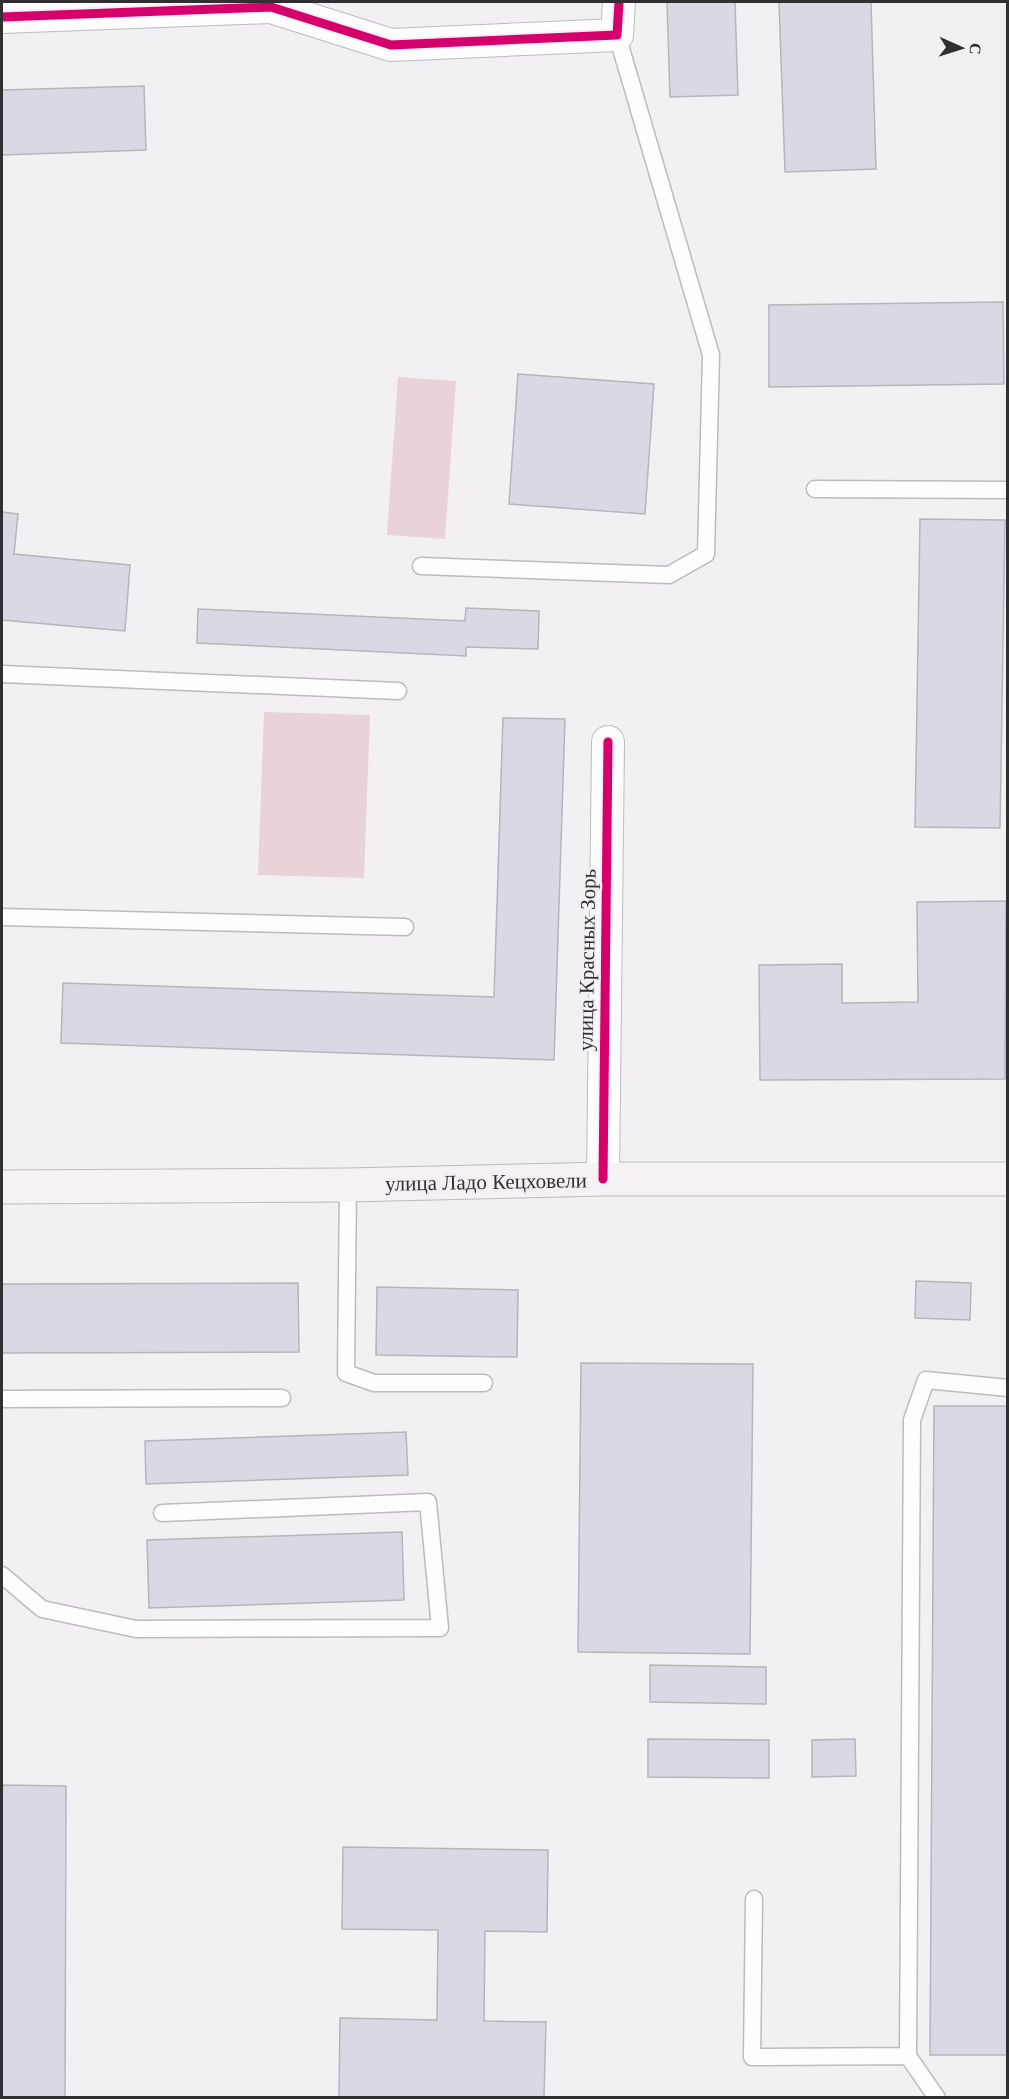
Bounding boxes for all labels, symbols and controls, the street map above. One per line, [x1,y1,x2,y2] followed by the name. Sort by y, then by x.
[931,18,991,78] north arrow
[967,43,984,55] text: С
[573,869,601,1051] street label: улица Красных Зорь
[385,1168,587,1196] street label: улица Ладо Кецховели

